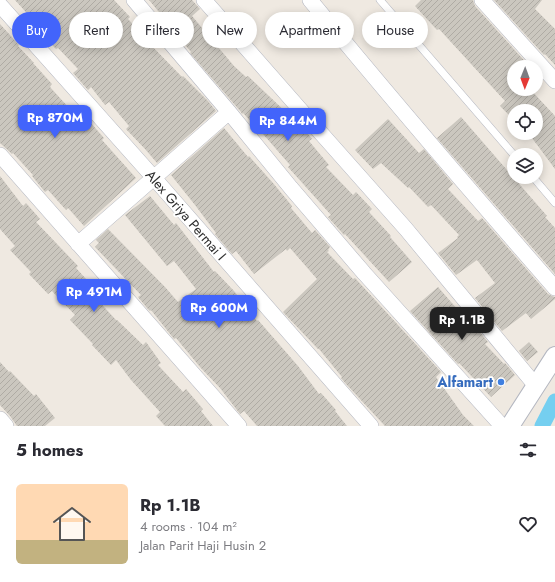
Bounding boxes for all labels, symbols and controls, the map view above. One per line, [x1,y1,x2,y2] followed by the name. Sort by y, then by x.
[12,12,61,48] chip: Buy
[69,12,123,48] chip: Rent
[131,12,194,48] chip: Filters
[202,12,257,48] chip: New
[265,12,354,48] chip: Apartment
[362,12,428,48] chip: House
[507,60,543,96] north arrow
[507,60,543,184] map controls
[507,104,543,140] button: locate
[18,105,92,139] pin: Rp 870M
[27,108,83,127] text: Rp 870M
[251,108,325,142] pin: Rp 844M
[259,111,317,130] text: Rp 844M
[507,148,543,184] button: layers
[141,165,231,265] street label: Alex Griya Permai I
[57,279,131,313] pin: Rp 491M
[66,282,122,301] text: Rp 491M
[182,295,256,329] pin: Rp 600M
[190,298,248,317] text: Rp 600M
[425,307,499,341] pin: Rp 1.1B
[439,310,485,329] text: Rp 1.1B
[436,372,494,392] place label: Alfamart
[496,377,506,387] marker: Alfamart
[16,438,83,462] text: 5 homes
[517,439,539,461] icon: filters
[140,493,201,517] text: Rp 1.1B
[48,500,96,548] icon: home
[517,513,539,535] icon: heart
[140,517,237,536] text: 4 rooms · 104 m²
[140,536,266,555] text: Jalan Parit Haji Husin 2

